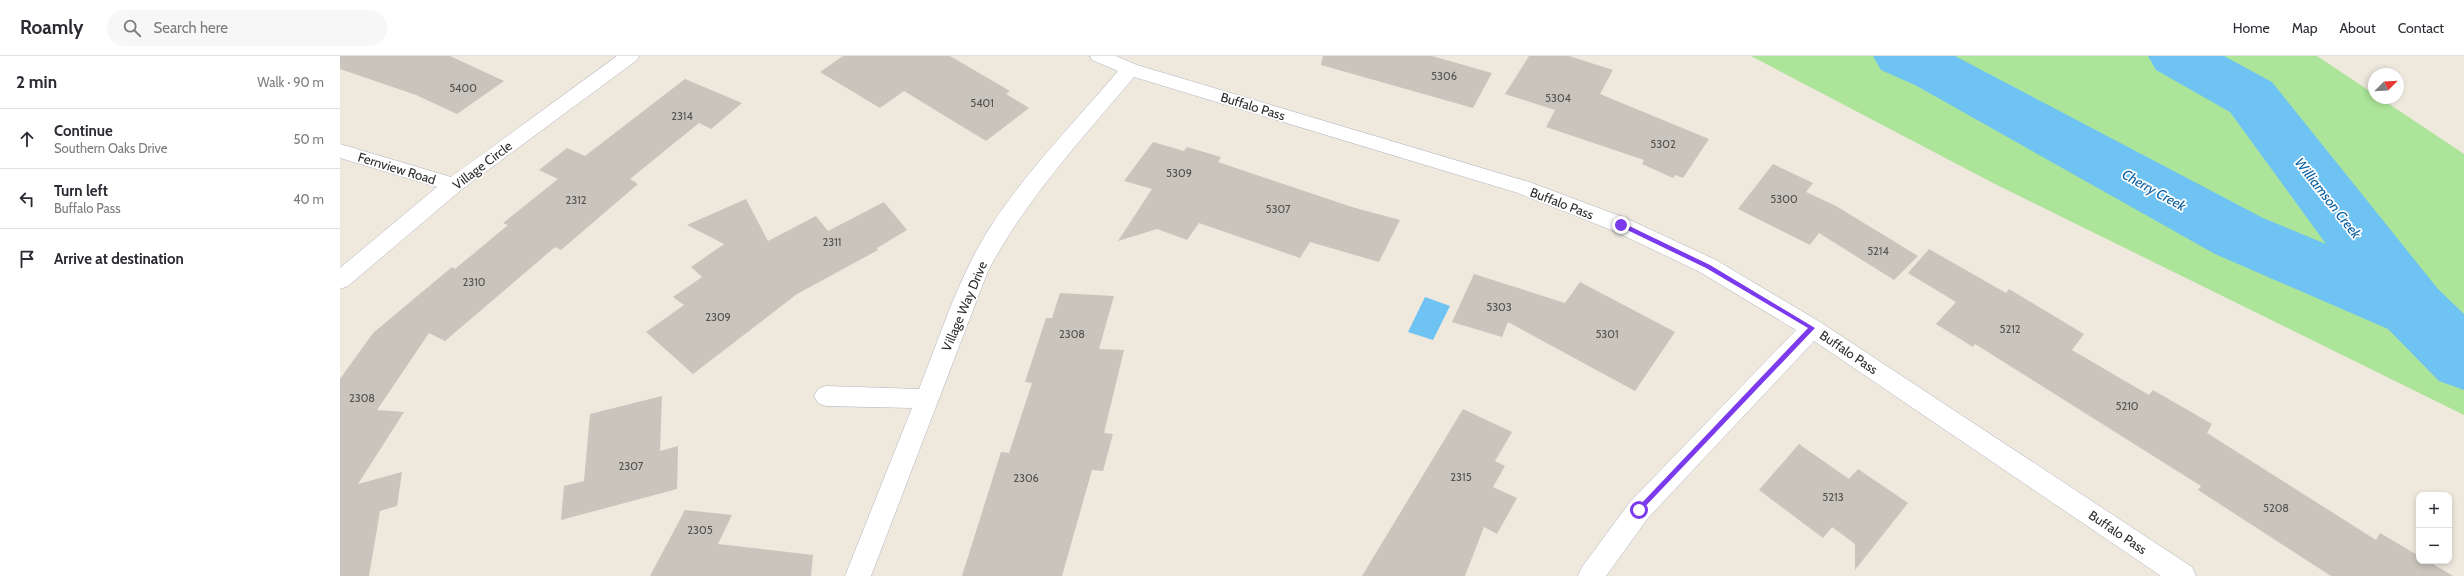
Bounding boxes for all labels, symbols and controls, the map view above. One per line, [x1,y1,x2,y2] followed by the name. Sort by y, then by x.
[107,10,387,46] search box
[20,16,83,39] text: Roamly
[121,17,143,39] icon: search
[153,19,228,37] text: Search here
[2233,19,2270,37] text: Home
[2292,19,2317,37] text: Map
[2339,19,2376,37] text: About
[2398,19,2444,37] text: Contact
[2368,68,2404,104] north arrow
[1431,69,1457,83] house number: 5306
[16,72,57,92] text: 2 min
[257,74,324,90] text: Walk · 90 m
[449,81,477,95] house number: 5400
[1219,89,1288,124] street label: Buffalo Pass
[1545,91,1572,105] house number: 5304
[970,96,994,110] house number: 5401
[671,109,693,123] house number: 2314
[54,122,113,140] text: Continue
[16,128,38,150] icon: ahead
[294,131,324,147] text: 50 m
[449,137,515,193] street label: Village Circle
[1650,137,1676,151] house number: 5302
[54,140,167,156] text: Southern Oaks Drive
[356,149,438,187] street label: Fernview Road
[2291,154,2366,243] water label: Williamson Creek
[2119,165,2190,215] water label: Cherry Creek
[1166,166,1192,180] house number: 5309
[54,182,108,200] text: Turn left
[1528,184,1597,223] street label: Buffalo Pass
[16,188,38,210] icon: left
[293,191,324,207] text: 40 m
[1770,192,1798,206] house number: 5300
[565,193,587,207] house number: 2312
[54,200,121,216] text: Buffalo Pass
[1266,202,1291,216] house number: 5307
[1612,216,1630,234] route end
[823,235,841,249] house number: 2311
[1867,244,1889,258] house number: 5214
[16,248,38,270] icon: arrive
[54,250,184,268] text: Arrive at destination
[938,258,990,353] street label: Village Way Drive
[463,275,486,289] house number: 2310
[1486,300,1512,314] house number: 5303
[705,310,731,324] house number: 2309
[1999,322,2021,336] house number: 5212
[1059,327,1085,341] house number: 2308
[1595,327,1619,341] house number: 5301
[1817,327,1882,378] street label: Buffalo Pass
[349,391,375,405] house number: 2308
[2116,399,2139,413] house number: 5210
[619,459,644,473] house number: 2307
[1450,470,1472,484] house number: 2315
[1013,471,1039,485] house number: 2306
[1822,490,1844,504] house number: 5213
[2416,492,2452,564] map controls
[2416,492,2452,528] button: +
[1630,501,1648,519] route start
[2263,501,2289,515] house number: 5208
[2086,507,2151,558] street label: Buffalo Pass
[687,523,713,537] house number: 2305
[2416,528,2452,564] button: −

